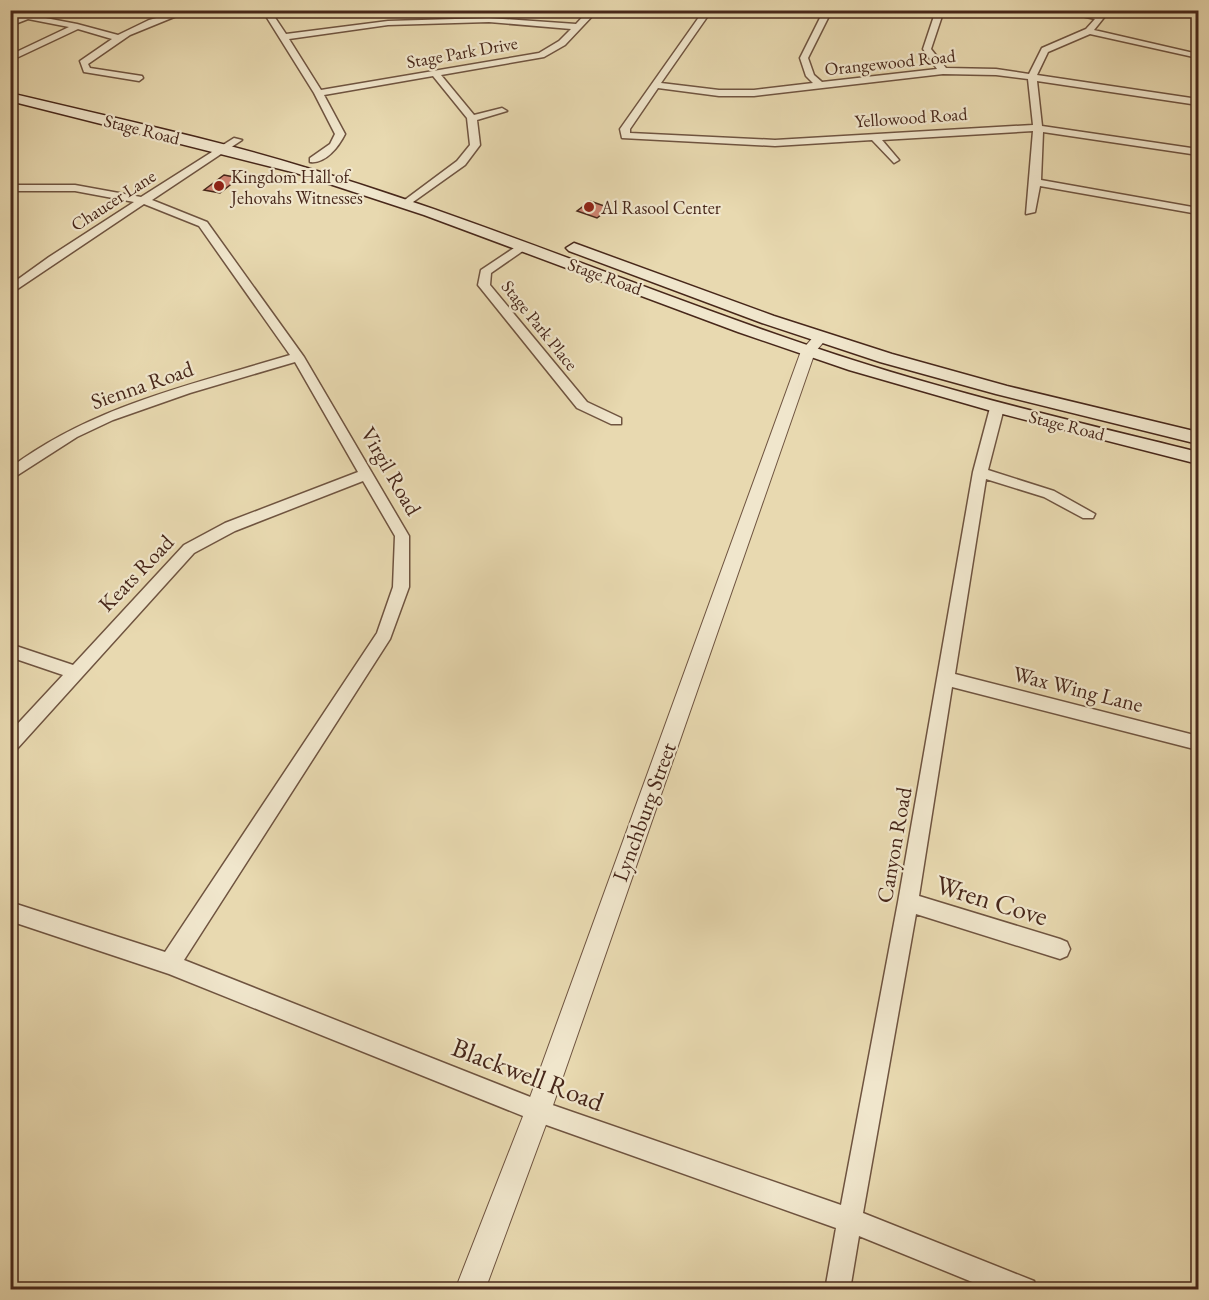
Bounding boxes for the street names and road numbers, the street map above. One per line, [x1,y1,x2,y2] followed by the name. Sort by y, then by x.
[405,31,519,73] street label: Stage Park Drive
[823,44,957,80] street label: Orangewood Road
[854,102,969,132] street label: Yellowood Road
[102,108,183,150] street label: Stage Road
[66,164,160,236] street label: Chaucer Lane
[565,252,646,300] street label: Stage Road
[497,275,583,375] street label: Stage Park Place
[87,354,198,416] street label: Sienna Road
[1027,404,1108,446] street label: Stage Road
[354,421,428,521] street label: Virgil Road
[92,527,181,618] street label: Keats Road
[1010,659,1146,719] street label: Wax Wing Lane
[605,738,683,885] street label: Lynchburg Street
[870,784,919,905] street label: Canyon Road
[932,866,1052,934] street label: Wren Cove
[447,1029,609,1119] street label: Blackwell Road

